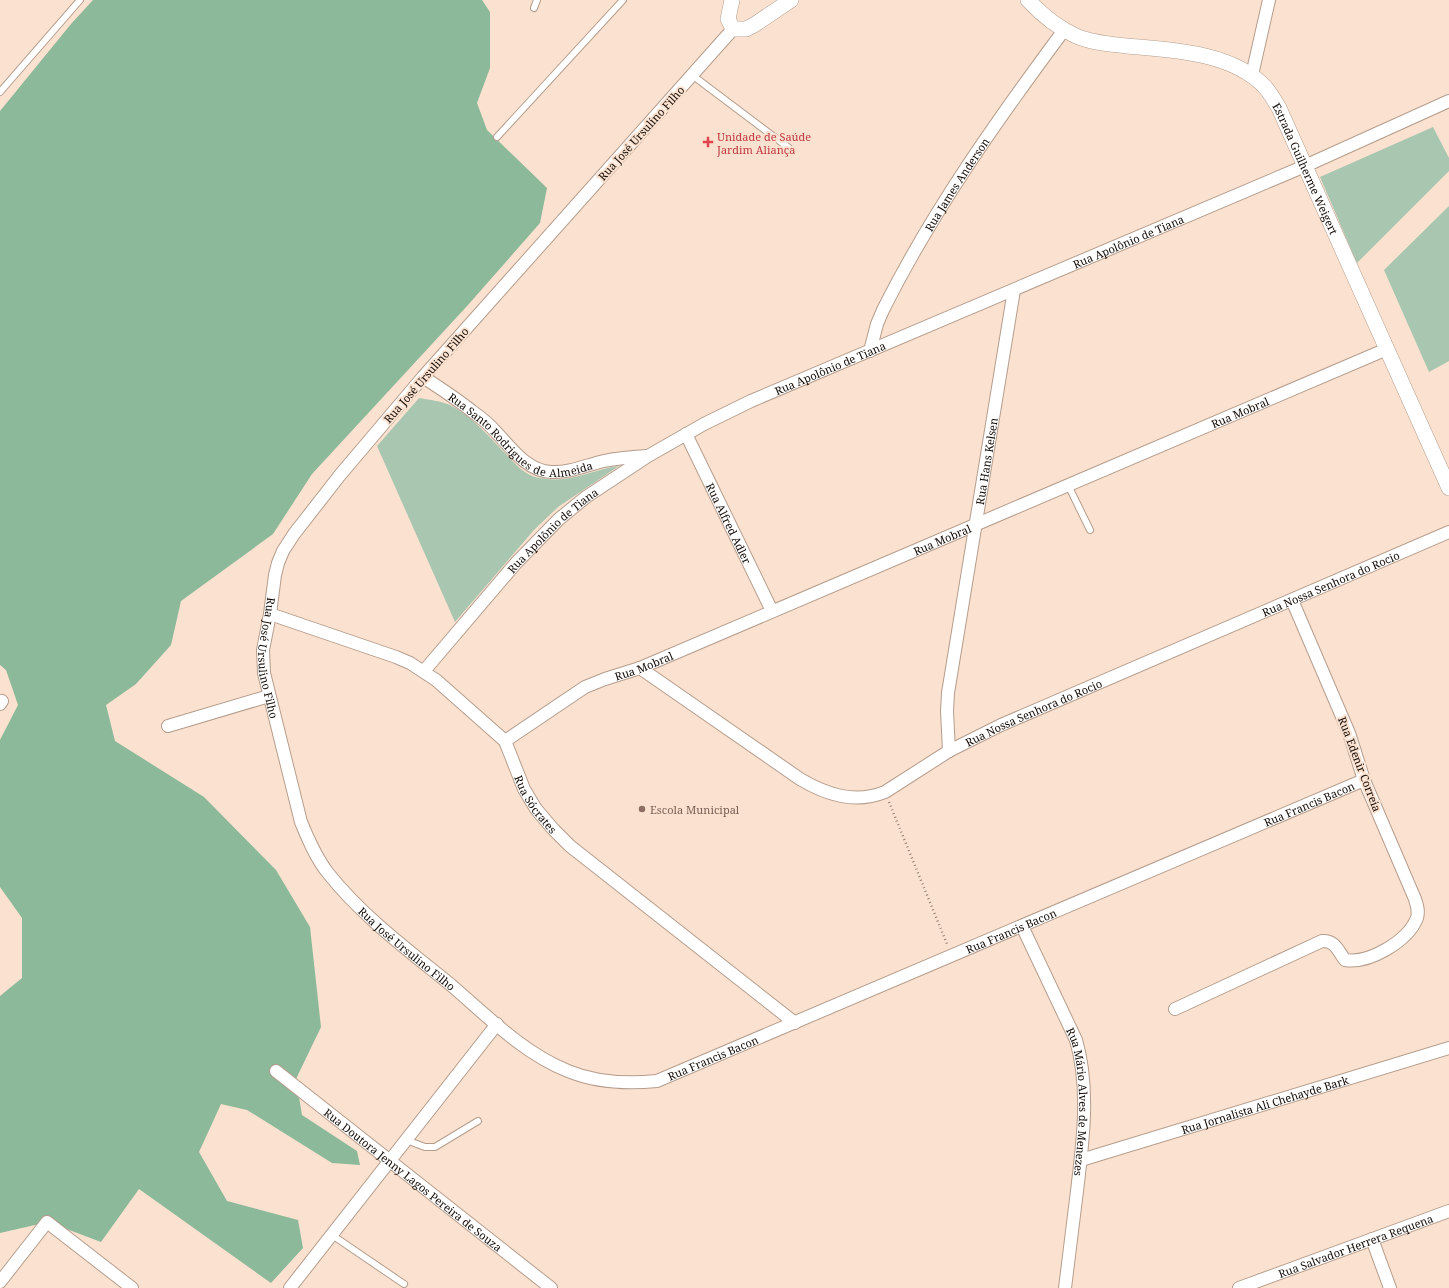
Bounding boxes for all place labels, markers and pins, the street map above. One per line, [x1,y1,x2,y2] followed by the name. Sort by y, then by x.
[716,129,811,157] place label: Unidade de Saúde Jardim Aliança
[702,136,714,148] marker: Unidade de Saúde Jardim Aliança
[650,802,740,817] place label: Escola Municipal
[637,804,647,814] marker: Escola Municipal

